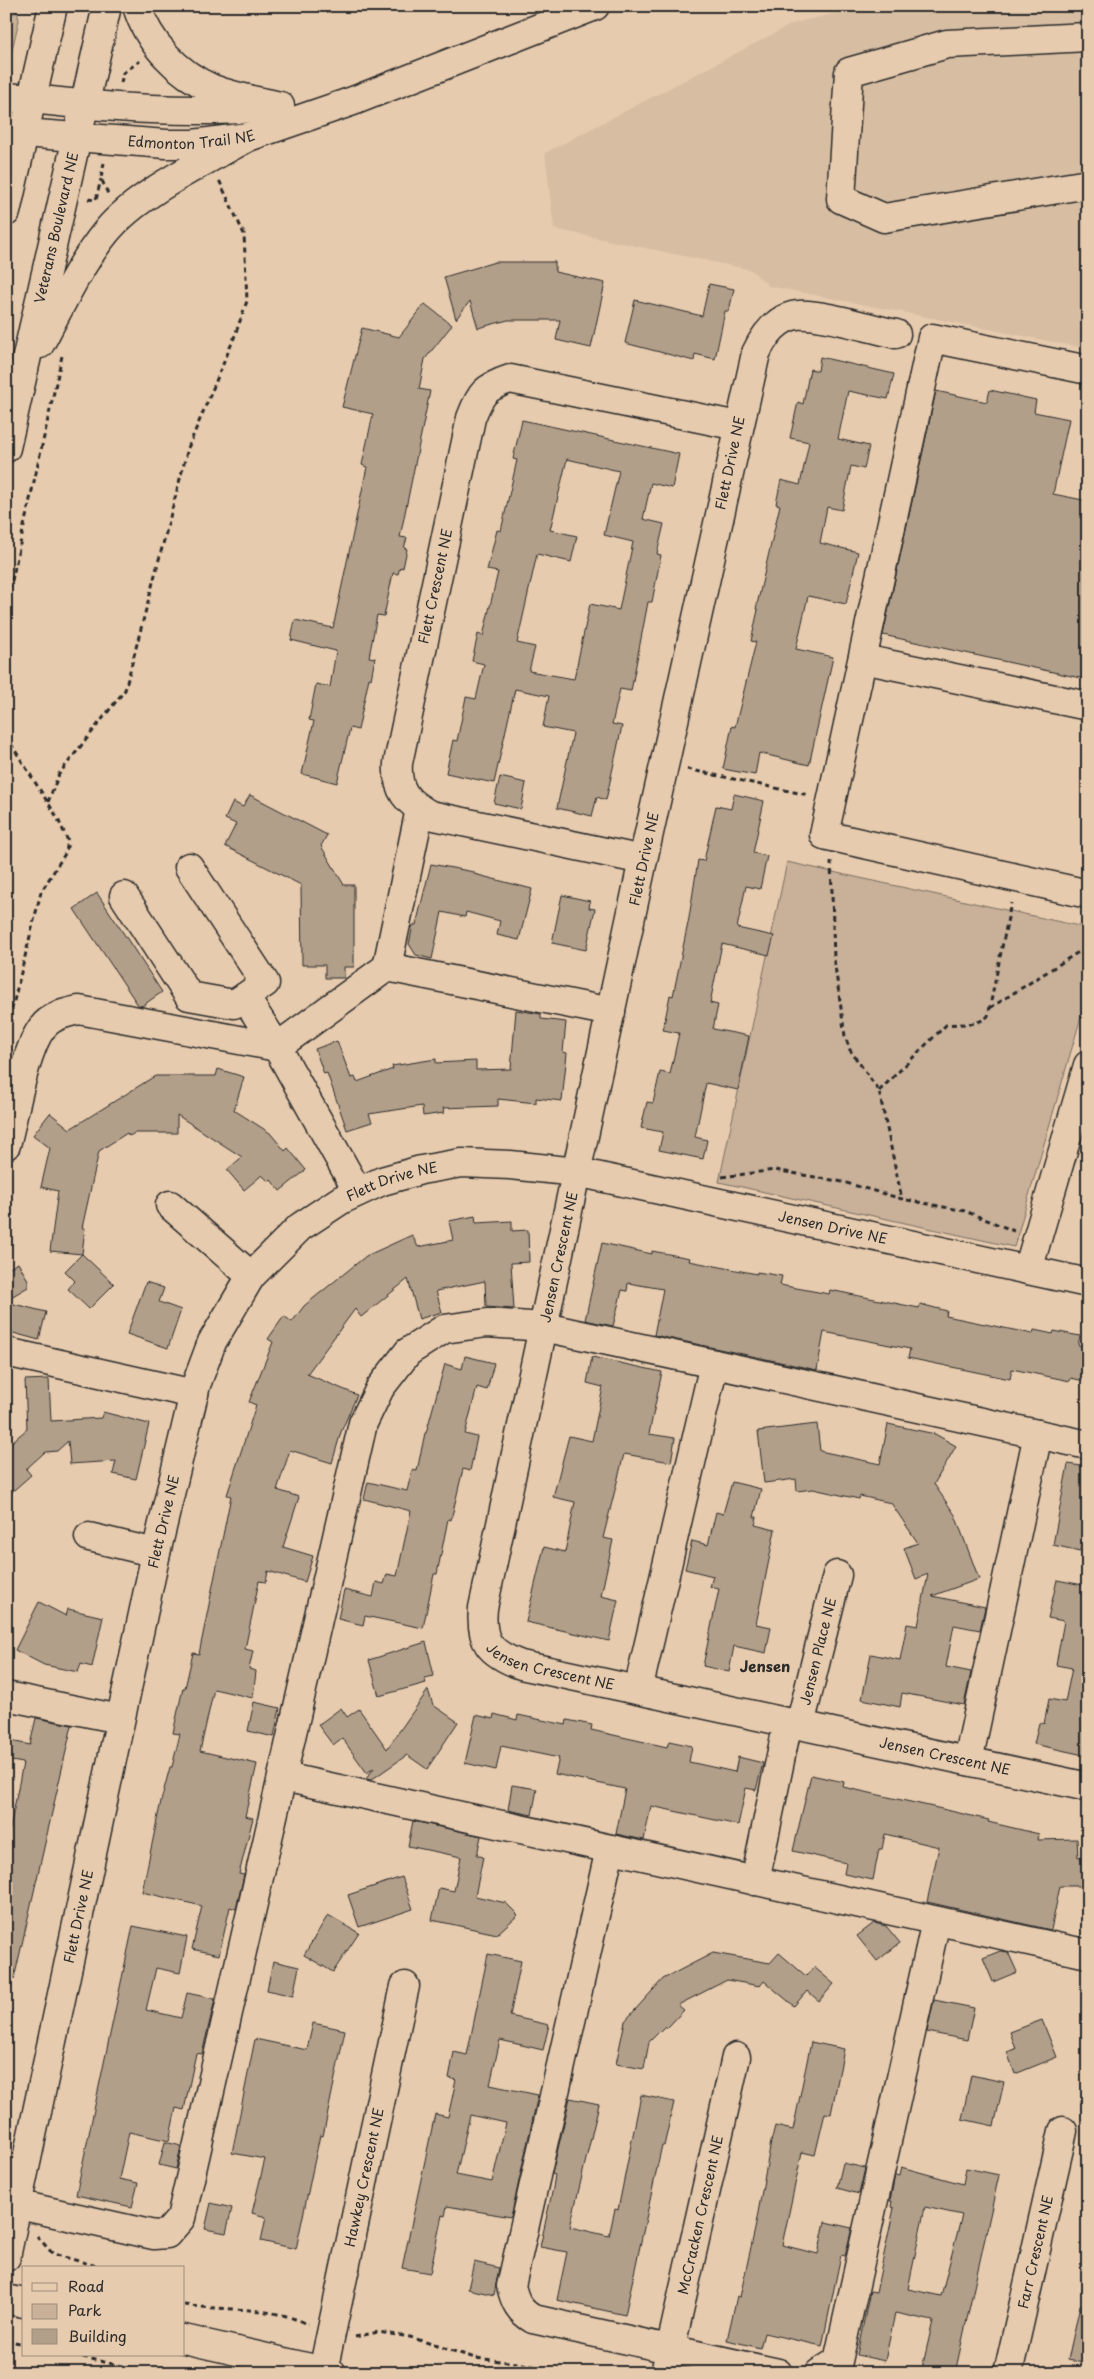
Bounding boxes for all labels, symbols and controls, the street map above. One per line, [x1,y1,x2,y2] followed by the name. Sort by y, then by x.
[127,124,258,154] street label: Edmonton Trail NE
[28,150,83,305] street label: Veterans Boulevard NE
[709,414,750,512] street label: Flett Drive NE
[412,526,457,646] street label: Flett Crescent NE
[623,810,664,908] street label: Flett Drive NE
[343,1156,439,1206] street label: Flett Drive NE
[534,1189,583,1324] street label: Jensen Crescent NE
[777,1205,890,1249] street label: Jensen Drive NE
[142,1473,184,1570] street label: Flett Drive NE
[794,1595,841,1707] street label: Jensen Place NE
[482,1638,617,1695] street label: Jensen Crescent NE
[740,1654,790,1677] district label: Jensen
[878,1731,1013,1780] street label: Jensen Crescent NE
[58,1867,98,1965] street label: Flett Drive NE
[339,2106,389,2249] street label: Hawkey Crescent NE
[672,2133,728,2297] street label: McCracken Crescent NE
[1012,2193,1058,2311] street label: Farr Crescent NE
[22,2266,185,2356] legend
[68,2274,104,2297] text: Road
[68,2298,102,2321] text: Park
[68,2324,127,2347] text: Building

